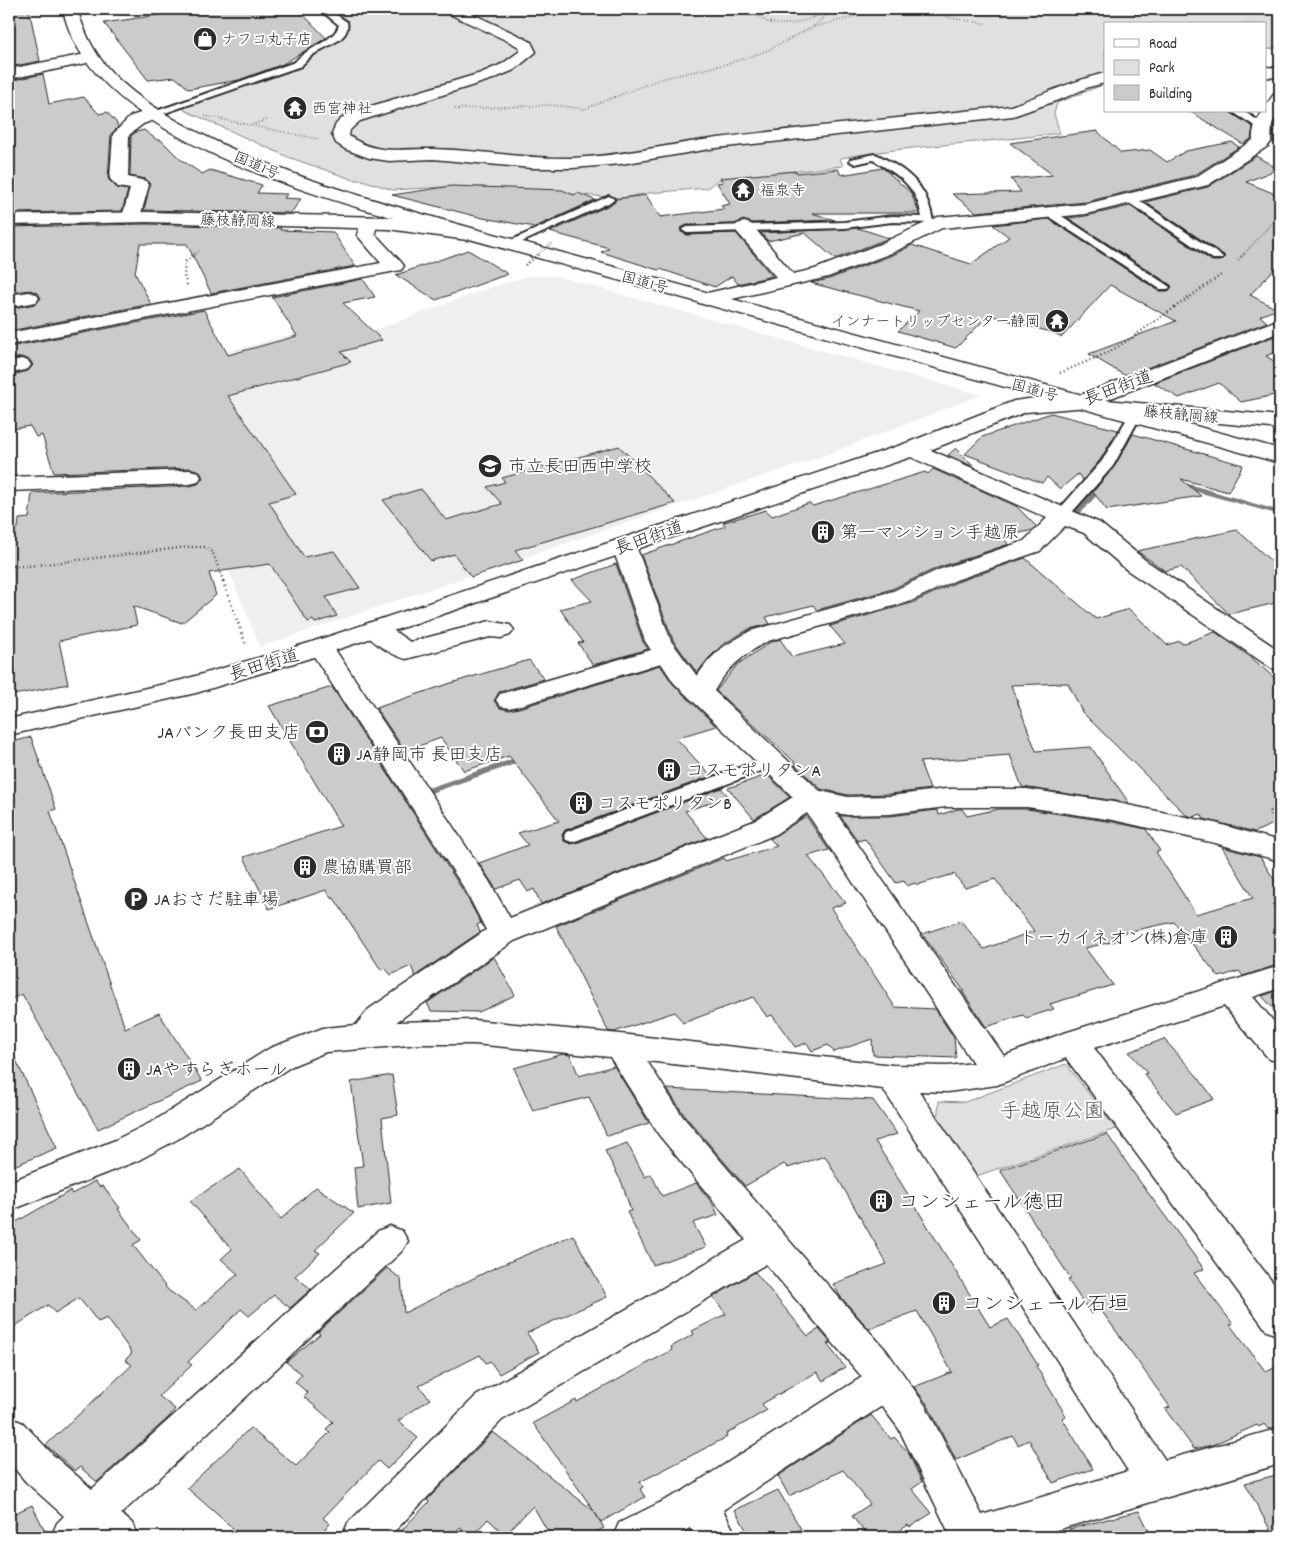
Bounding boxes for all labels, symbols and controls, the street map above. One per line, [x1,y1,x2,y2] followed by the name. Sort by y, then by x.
[1104,22,1266,112] legend
[192,26,218,52] shop icon: ナフコ丸子店
[222,30,312,52] place label: ナフコ丸子店
[1149,34,1177,56] text: Road
[1149,58,1175,80] text: Park
[1149,84,1192,106] text: Building
[282,95,308,121] temple icon: 西宮神社
[312,99,372,121] place label: 西宮神社
[230,147,283,186] street label: 国道1号
[730,177,756,203] temple icon: 福泉寺
[760,181,805,203] place label: 福泉寺
[200,210,276,234] street label: 藤枝静岡線
[618,267,671,301] street label: 国道1号
[1044,308,1070,334] temple icon: インナートリップセンター静岡
[831,312,1040,334] place label: インナートリップセンター静岡
[1081,365,1157,413] street label: 長田街道
[1008,375,1061,409] street label: 国道1号
[1143,402,1219,430] street label: 藤枝静岡線
[477,453,503,479] school or university icon: 市立長田西中学校
[508,456,652,481] place label: 市立長田西中学校
[612,516,688,563] street label: 長田街道
[810,519,836,545] building icon: 第一マンション手越原
[840,522,1019,547] place label: 第一マンション手越原
[227,644,303,689] street label: 長田街道
[304,719,330,745] bank icon: JAバンク長田支店
[158,722,300,747] place label: JAバンク長田支店
[326,741,352,767] building icon: JA静岡市 長田支店
[356,744,503,769] place label: JA静岡市 長田支店
[656,757,682,783] building icon: コスモポリタンA
[686,760,821,785] place label: コスモポリタンA
[568,790,594,816] building icon: コスモポリタンB
[598,793,732,818] place label: コスモポリタンB
[292,854,318,880] building icon: 農協購買部
[322,857,412,882] place label: 農協購買部
[123,886,149,912] parking icon: JAおさだ駐車場
[154,889,278,914] place label: JAおさだ駐車場
[1213,924,1239,950] building icon: トーカイネオン(株)倉庫
[1019,927,1208,952] place label: トーカイネオン(株)倉庫
[116,1056,142,1082] building icon: JAやすらぎホール
[146,1059,287,1084] place label: JAやすらぎホール
[1000,1098,1105,1128] park label: 手越原公園
[868,1188,894,1214] building icon: コンシェール徳田
[898,1189,1065,1219] place label: コンシェール徳田
[931,1290,957,1316] building icon: コンシェール石垣
[962,1291,1129,1321] place label: コンシェール石垣

